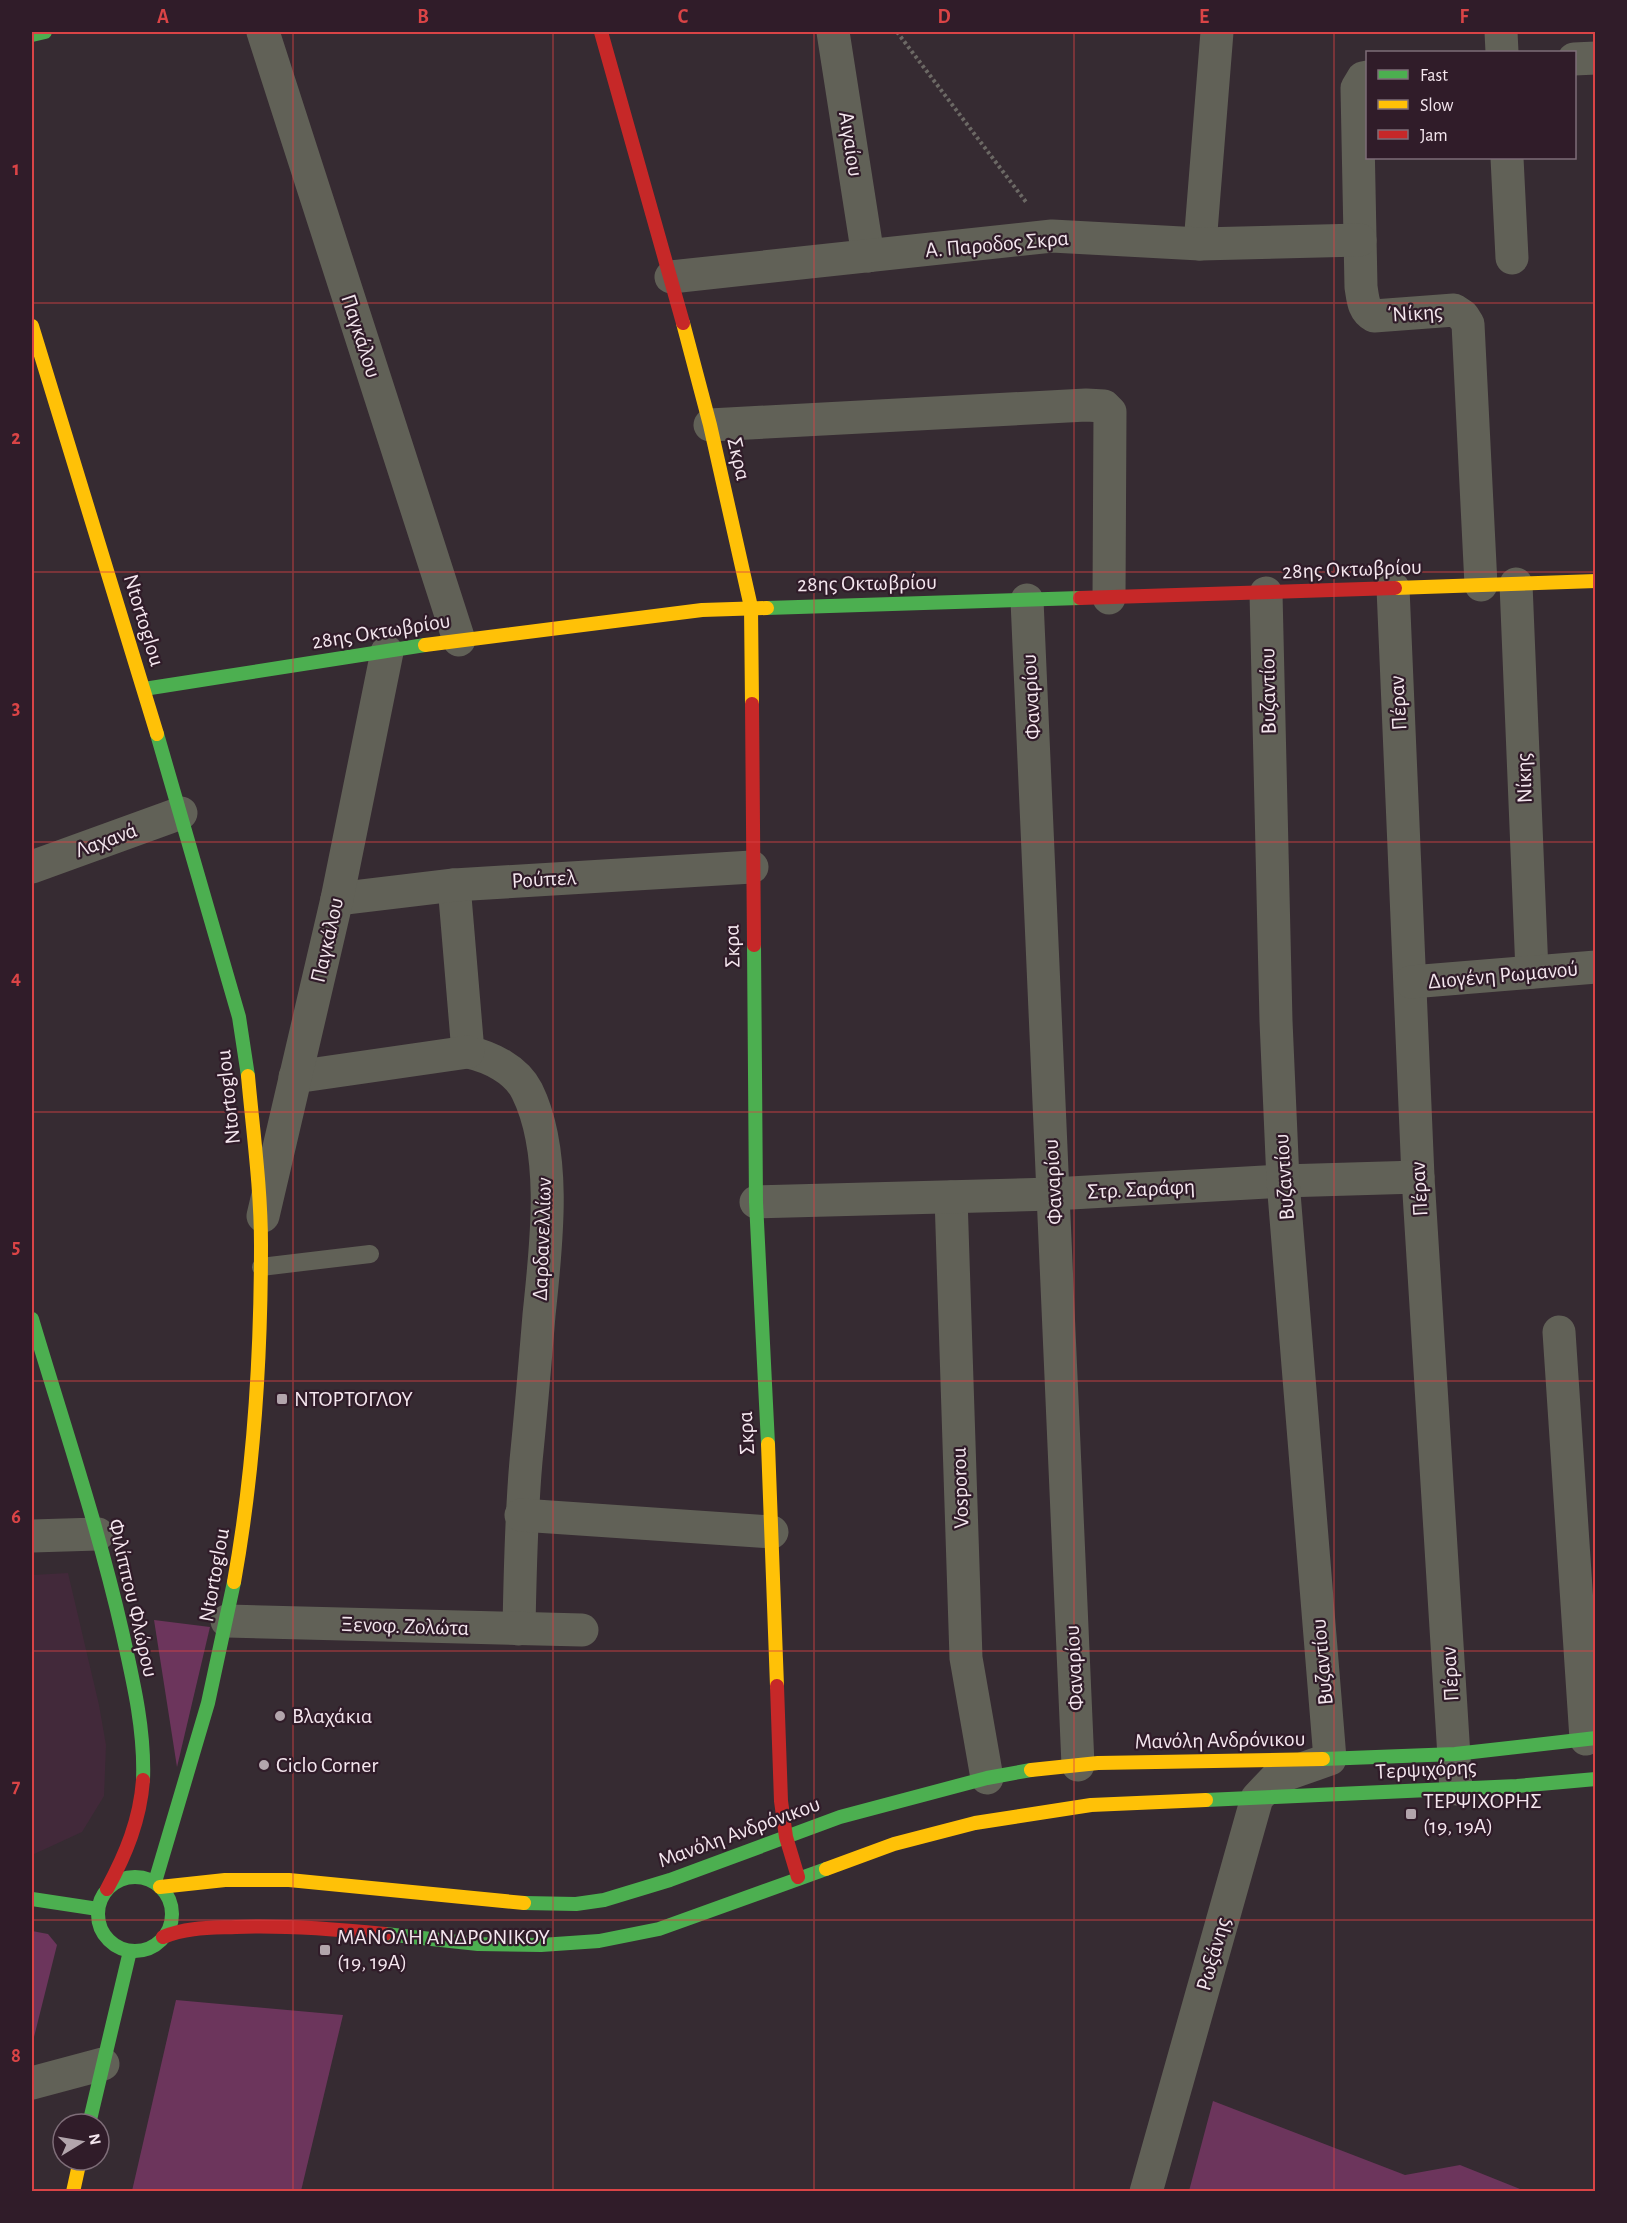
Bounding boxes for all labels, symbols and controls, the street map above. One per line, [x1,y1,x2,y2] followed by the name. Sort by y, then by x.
[157,7,169,27] text: A
[417,7,429,27] text: B
[678,7,689,27] text: C
[937,7,951,27] text: D
[1199,7,1209,27] text: E
[1459,7,1469,27] text: F
[1366,51,1576,159] legend
[1420,67,1448,85] text: Fast
[1420,97,1453,115] text: Slow
[835,110,867,178] street label: Αιγαίου
[1420,127,1448,145] text: Jam
[12,159,20,179] text: 1
[924,227,1070,261] street label: Α. Παροδος Σκρα
[337,292,385,380] street label: Παγκάλου
[1387,300,1443,326] street label: ΄Νίκης
[11,428,21,448] text: 2
[723,435,755,483] street label: Σκρα
[1282,556,1422,582] street label: 28ης Οκτωβρίου
[120,571,168,669] street label: Ntortoglou
[797,571,937,595] street label: 28ης Οκτωβρίου
[310,609,452,653] street label: 28ης Οκτωβρίου
[1256,648,1280,734] street label: Βυζαντίου
[1018,653,1044,741] street label: Φαναρίου
[1386,675,1410,731] street label: Πέραν
[12,698,20,718] text: 3
[1512,752,1536,804] street label: Νίκης
[72,819,140,861] street label: Λαχανά
[511,866,577,892] street label: Ρούπελ
[307,895,347,985] street label: Παγκάλου
[721,924,743,968] street label: Σκρα
[1427,957,1579,993] street label: Διογένη Ρωμανού
[11,968,21,988] text: 4
[212,1049,244,1145] street label: Ntortoglou
[1270,1133,1298,1221] street label: Βυζαντίου
[1040,1138,1066,1226] street label: Φαναρίου
[1407,1161,1431,1217] street label: Πέραν
[1086,1175,1196,1203] street label: Στρ. Σαράφη
[529,1177,555,1301] street label: Δαρδανελλίων
[12,1237,20,1257] text: 5
[294,1388,413,1410] place label: ΝΤΟΡΤΟΓΛΟΥ
[275,1392,289,1406] marker: ΝΤΟΡΤΟΓΛΟΥ
[734,1411,758,1455] street label: Σκρα
[948,1447,972,1529] street label: Vosporou
[11,1507,21,1527] text: 6
[104,1517,162,1679] street label: Φιλίππου Φλώρου
[195,1526,233,1624] street label: Ntortoglou
[340,1613,470,1639] street label: Ξενοφ. Ζολώτα
[1307,1618,1337,1706] street label: Βυζαντίου
[1061,1624,1087,1712] street label: Φαναρίου
[1438,1646,1462,1702] street label: Πέραν
[292,1705,372,1727] place label: Βλαχάκια
[273,1709,287,1723] marker: Βλαχάκια
[1134,1728,1306,1752] street label: Μανόλη Ανδρόνικου
[276,1754,378,1776] place label: Ciclo Corner
[1375,1755,1477,1783] street label: Τερψιχόρης
[257,1758,271,1772] marker: Ciclo Corner
[12,1776,21,1796] text: 7
[1423,1790,1542,1837] place label: ΤΕΡΨΙΧΟΡΗΣ (19, 19Α)
[655,1792,823,1872] street label: Μανόλη Ανδρόνικου
[1404,1807,1418,1821] marker: ΤΕΡΨΙΧΟΡΗΣ (19, 19Α)
[1192,1915,1235,1993] street label: Ρωξάνης
[337,1926,550,1973] place label: ΜΑΝΟΛΗ ΑΝΔΡΟΝΙΚΟΥ (19, 19Α)
[318,1943,332,1957] marker: ΜΑΝΟΛΗ ΑΝΔΡΟΝΙΚΟΥ (19, 19Α)
[11,2046,21,2066] text: 8
[51,2112,111,2172] north arrow
[86,2132,104,2146] text: N

